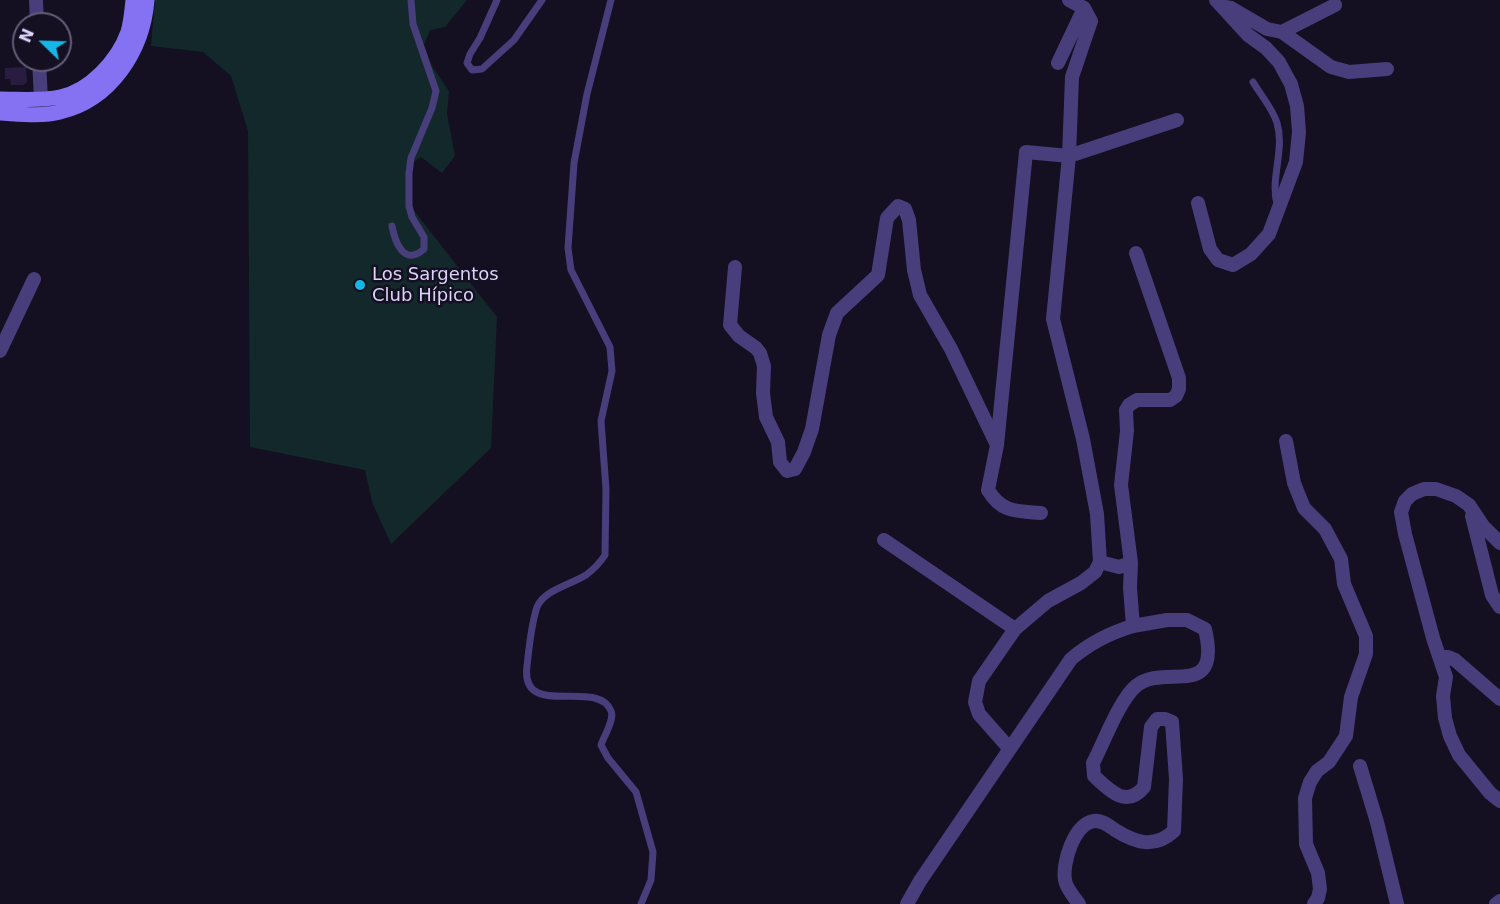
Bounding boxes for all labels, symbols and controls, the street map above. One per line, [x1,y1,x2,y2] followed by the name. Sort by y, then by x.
[12,12,72,72] north arrow
[15,26,38,45] text: N
[372,264,499,306] place label: Los Sargentos Club Hípico
[353,278,367,292] marker: Los Sargentos Club Hípico

